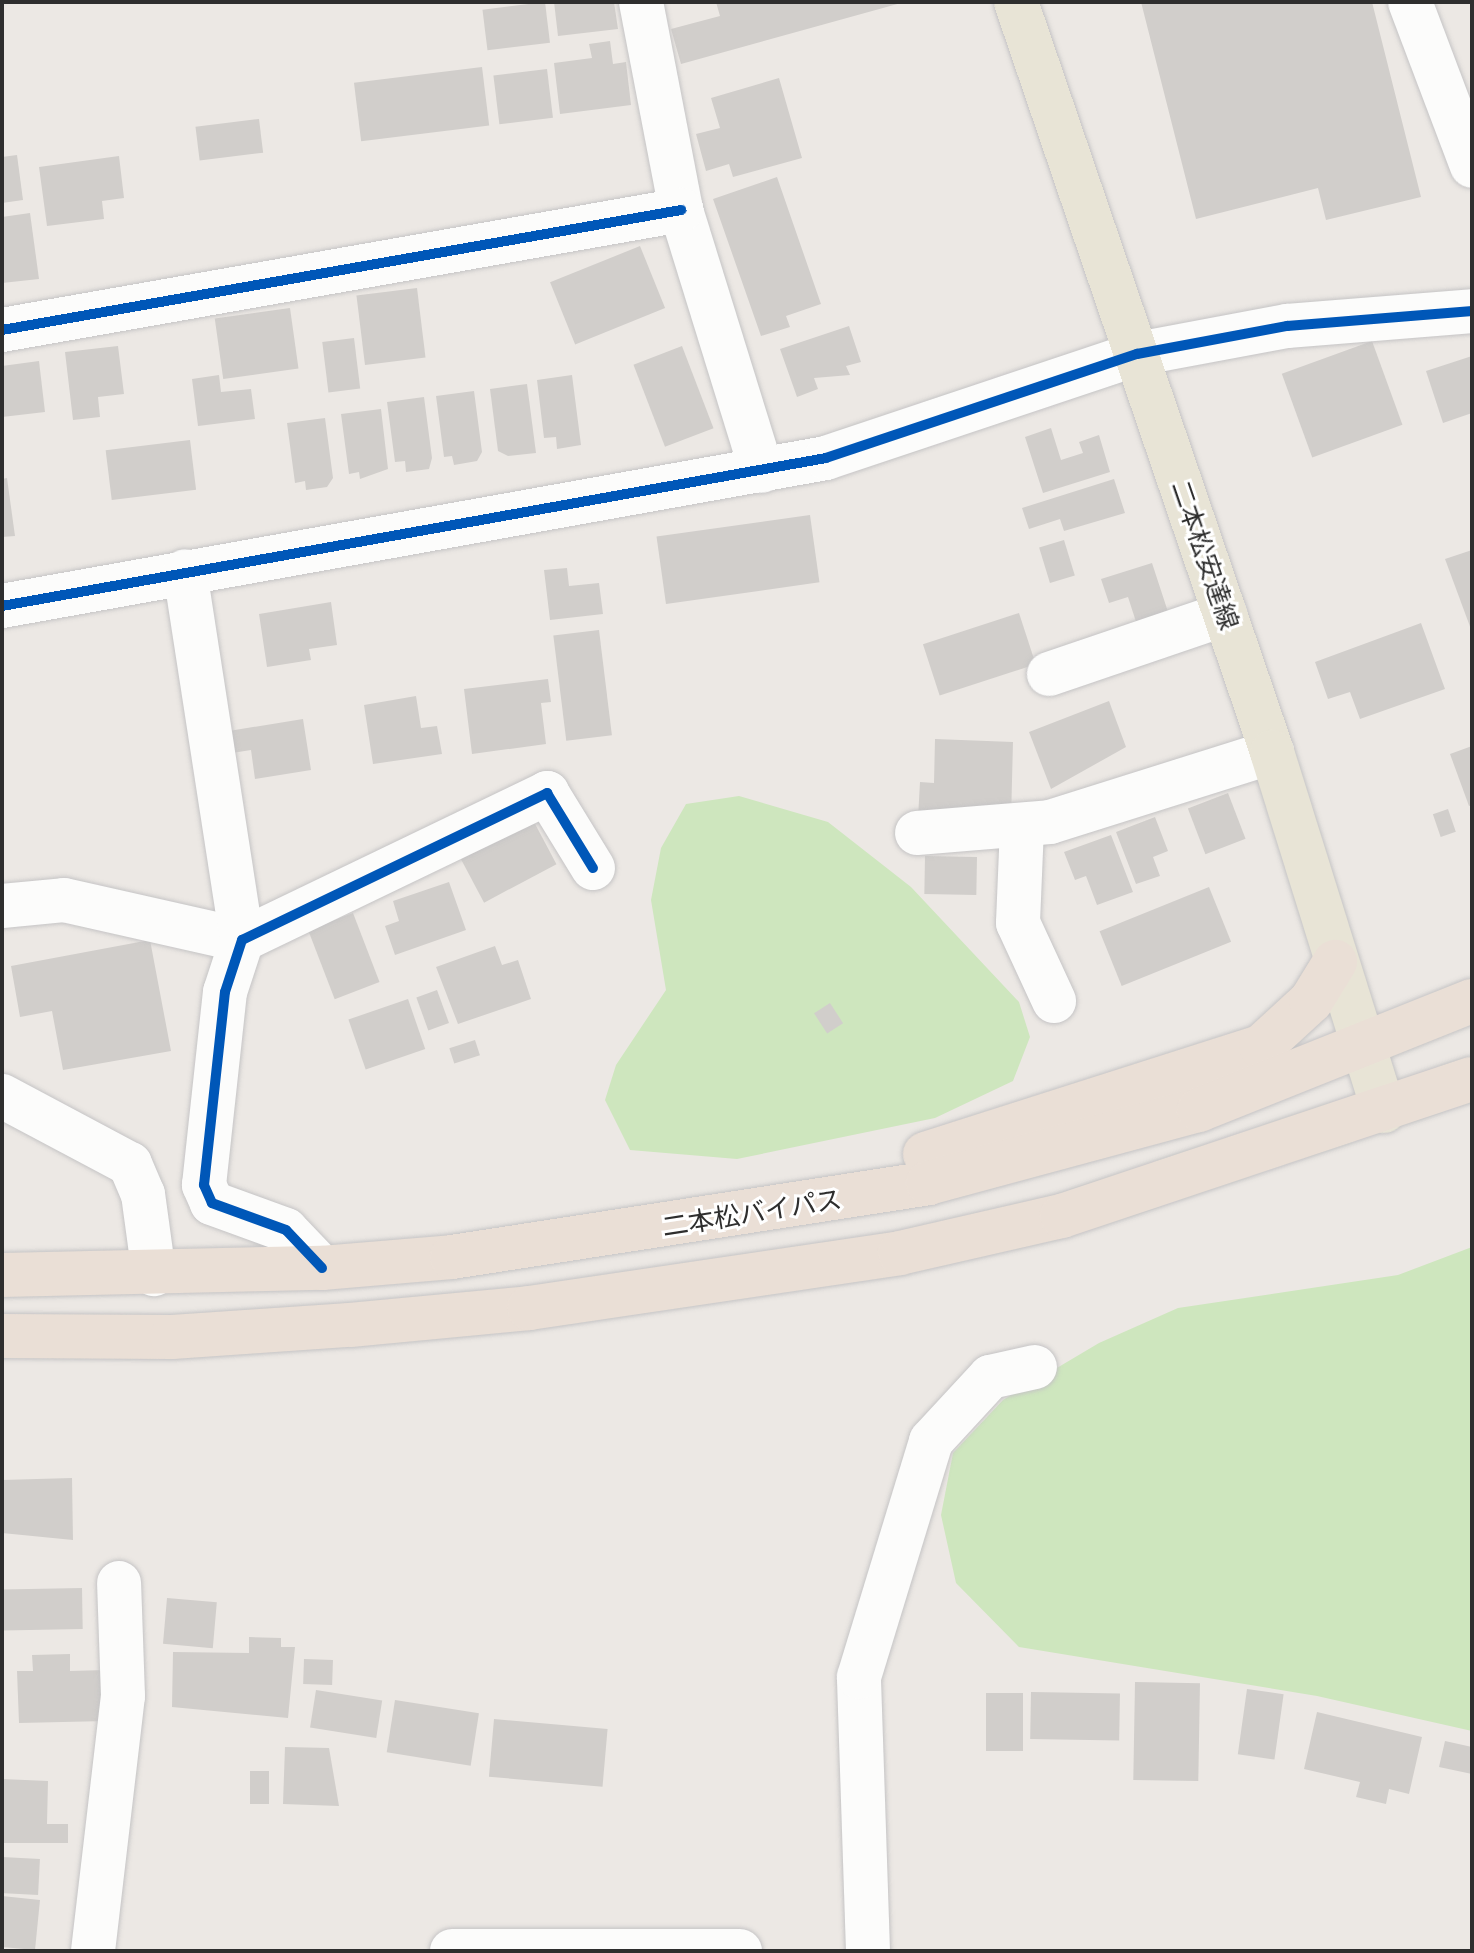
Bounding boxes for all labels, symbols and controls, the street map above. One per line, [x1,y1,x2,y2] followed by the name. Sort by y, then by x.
[1165,476,1245,634] street label: 二本松安達線
[660,1183,844,1243] street label: 二本松バイパス

